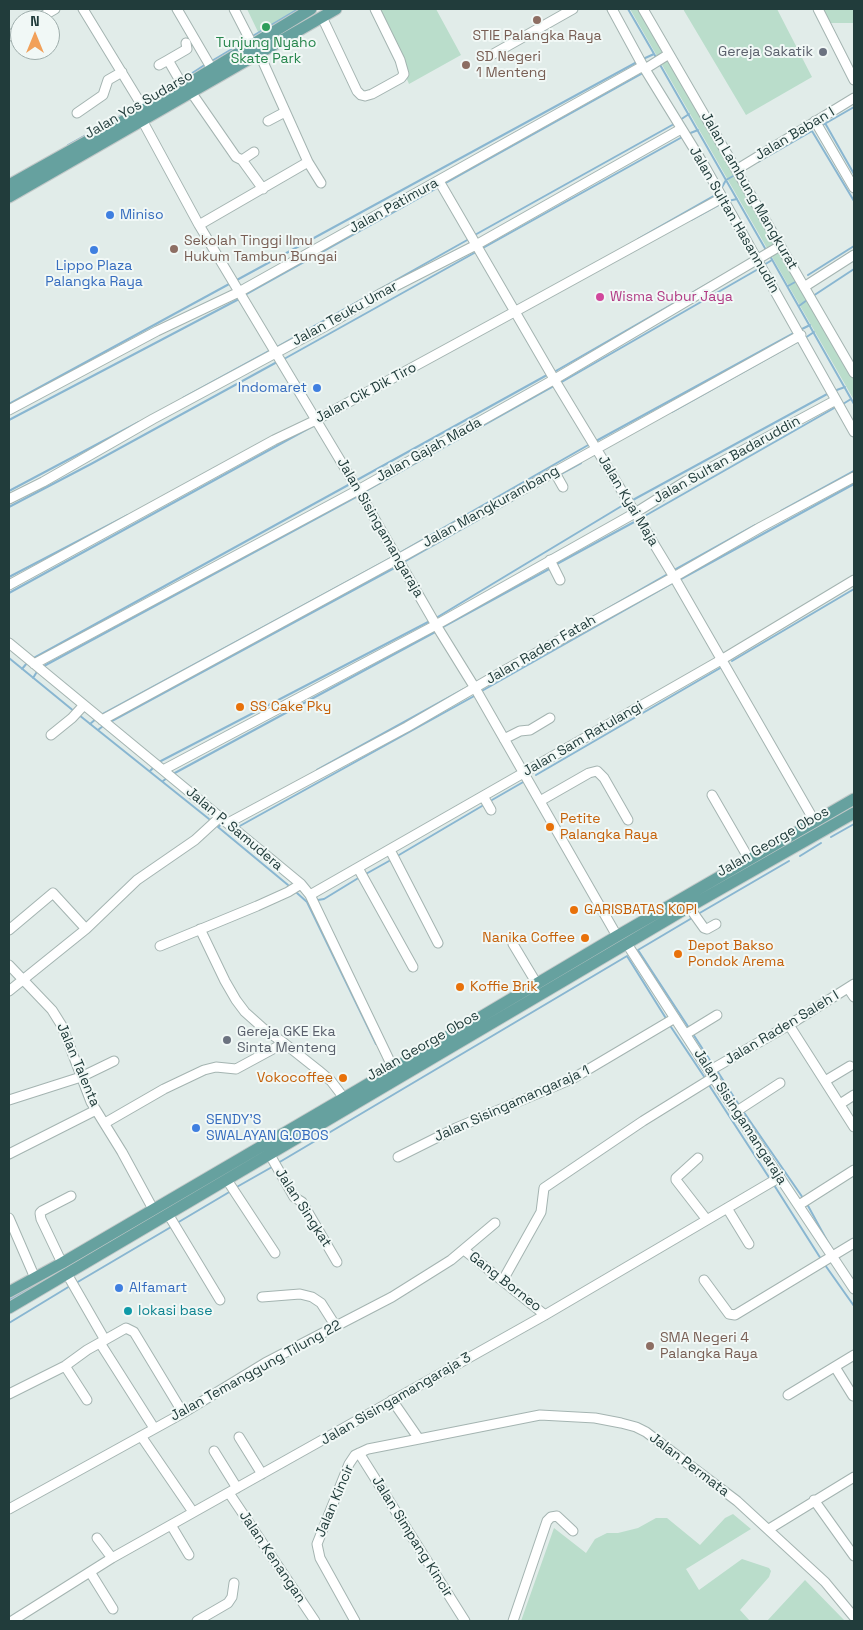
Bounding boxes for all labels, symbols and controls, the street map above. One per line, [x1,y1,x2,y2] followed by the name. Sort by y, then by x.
[10,10,60,60] north arrow
[30,12,40,30] text: N
[531,14,543,26] marker: STIE Palangka Raya
[260,21,272,33] marker: Tunjung Nyaho Skate Park
[473,28,601,44] place label: STIE Palangka Raya
[216,35,316,68] place label: Tunjung Nyaho Skate Park
[718,44,813,60] place label: Gereja Sakatik
[817,46,829,58] marker: Gereja Sakatik
[476,49,546,82] place label: SD Negeri 1 Menteng
[460,59,472,71] marker: SD Negeri 1 Menteng
[82,67,196,143] street label: Jalan Yos Sudarso
[752,104,838,164] street label: Jalan Baban I
[697,109,801,273] street label: Jalan Lambung Mangkurat
[685,144,783,296] street label: Jalan Sultan Hasannudin
[347,175,441,237] street label: Jalan Patimura
[120,207,164,223] place label: Miniso
[104,209,116,221] marker: Miniso
[184,233,337,266] place label: Sekolah Tinggi Ilmu Hukum Tambun Bungai
[168,243,180,255] marker: Sekolah Tinggi Ilmu Hukum Tambun Bungai
[88,244,100,256] marker: Lippo Plaza Palangka Raya
[45,258,143,290] place label: Lippo Plaza Palangka Raya
[289,278,401,350] street label: Jalan Teuku Umar
[610,289,733,305] place label: Wisma Subur Jaya
[594,291,606,303] marker: Wisma Subur Jaya
[312,359,420,427] street label: Jalan Cik Dik Tiro
[238,380,307,396] place label: Indomaret
[311,382,323,394] marker: Indomaret
[651,413,803,507] street label: Jalan Sultan Badaruddin
[373,414,485,486] street label: Jalan Gajah Mada
[594,452,662,550] street label: Jalan Kyai Maja
[333,455,427,601] street label: Jalan Sisingamangaraja
[420,463,562,551] street label: Jalan Mangkurambang
[483,612,599,688] street label: Jalan Raden Fatah
[520,698,646,780] street label: Jalan Sam Ratulangi
[250,699,331,715] place label: SS Cake Pky
[234,701,246,713] marker: SS Cake Pky
[182,784,286,874] street label: Jalan P. Samudera
[714,803,832,881] street label: Jalan George Obos
[560,811,658,844] place label: Petite Palangka Raya
[544,821,556,833] marker: Petite Palangka Raya
[584,902,697,918] place label: GARISBATAS KOPI
[568,904,580,916] marker: GARISBATAS KOPI
[482,930,575,946] place label: Nanika Coffee
[579,932,591,944] marker: Nanika Coffee
[688,938,784,970] place label: Depot Bakso Pondok Arema
[672,948,684,960] marker: Depot Bakso Pondok Arema
[470,979,538,995] place label: Koffie Brik
[454,981,466,993] marker: Koffie Brik
[722,987,842,1069] street label: Jalan Raden Saleh I
[364,1007,482,1085] street label: Jalan George Obos
[53,1021,103,1109] street label: Jalan Talenta
[237,1024,336,1056] place label: Gereja GKE Eka Sinta Menteng
[221,1034,233,1046] marker: Gereja GKE Eka Sinta Menteng
[690,1046,790,1188] street label: Jalan Sisingamangaraja
[432,1062,592,1146] street label: Jalan Sisingamangaraja 1
[257,1070,333,1086] place label: Vokocoffee
[337,1072,349,1084] marker: Vokocoffee
[206,1112,329,1144] place label: SENDY'S SWALAYAN G.OBOS
[190,1122,202,1134] marker: SENDY'S SWALAYAN G.OBOS
[271,1165,335,1251] street label: Jalan Singkat
[465,1249,545,1315] street label: Gang Borneo
[129,1280,187,1296] place label: Alfamart
[113,1282,125,1294] marker: Alfamart
[138,1303,213,1319] place label: lokasi base
[122,1305,134,1317] marker: lokasi base
[168,1317,344,1425] street label: Jalan Temanggung Tilung 22
[660,1330,758,1362] place label: SMA Negeri 4 Palangka Raya
[644,1340,656,1352] marker: SMA Negeri 4 Palangka Raya
[318,1349,474,1449] street label: Jalan Sisingamangaraja 3
[646,1430,732,1500] street label: Jalan Permata
[312,1462,358,1540] street label: Jalan Kincir
[368,1473,456,1601] street label: Jalan Simpang Kincir
[235,1508,309,1606] street label: Jalan Kenangan

